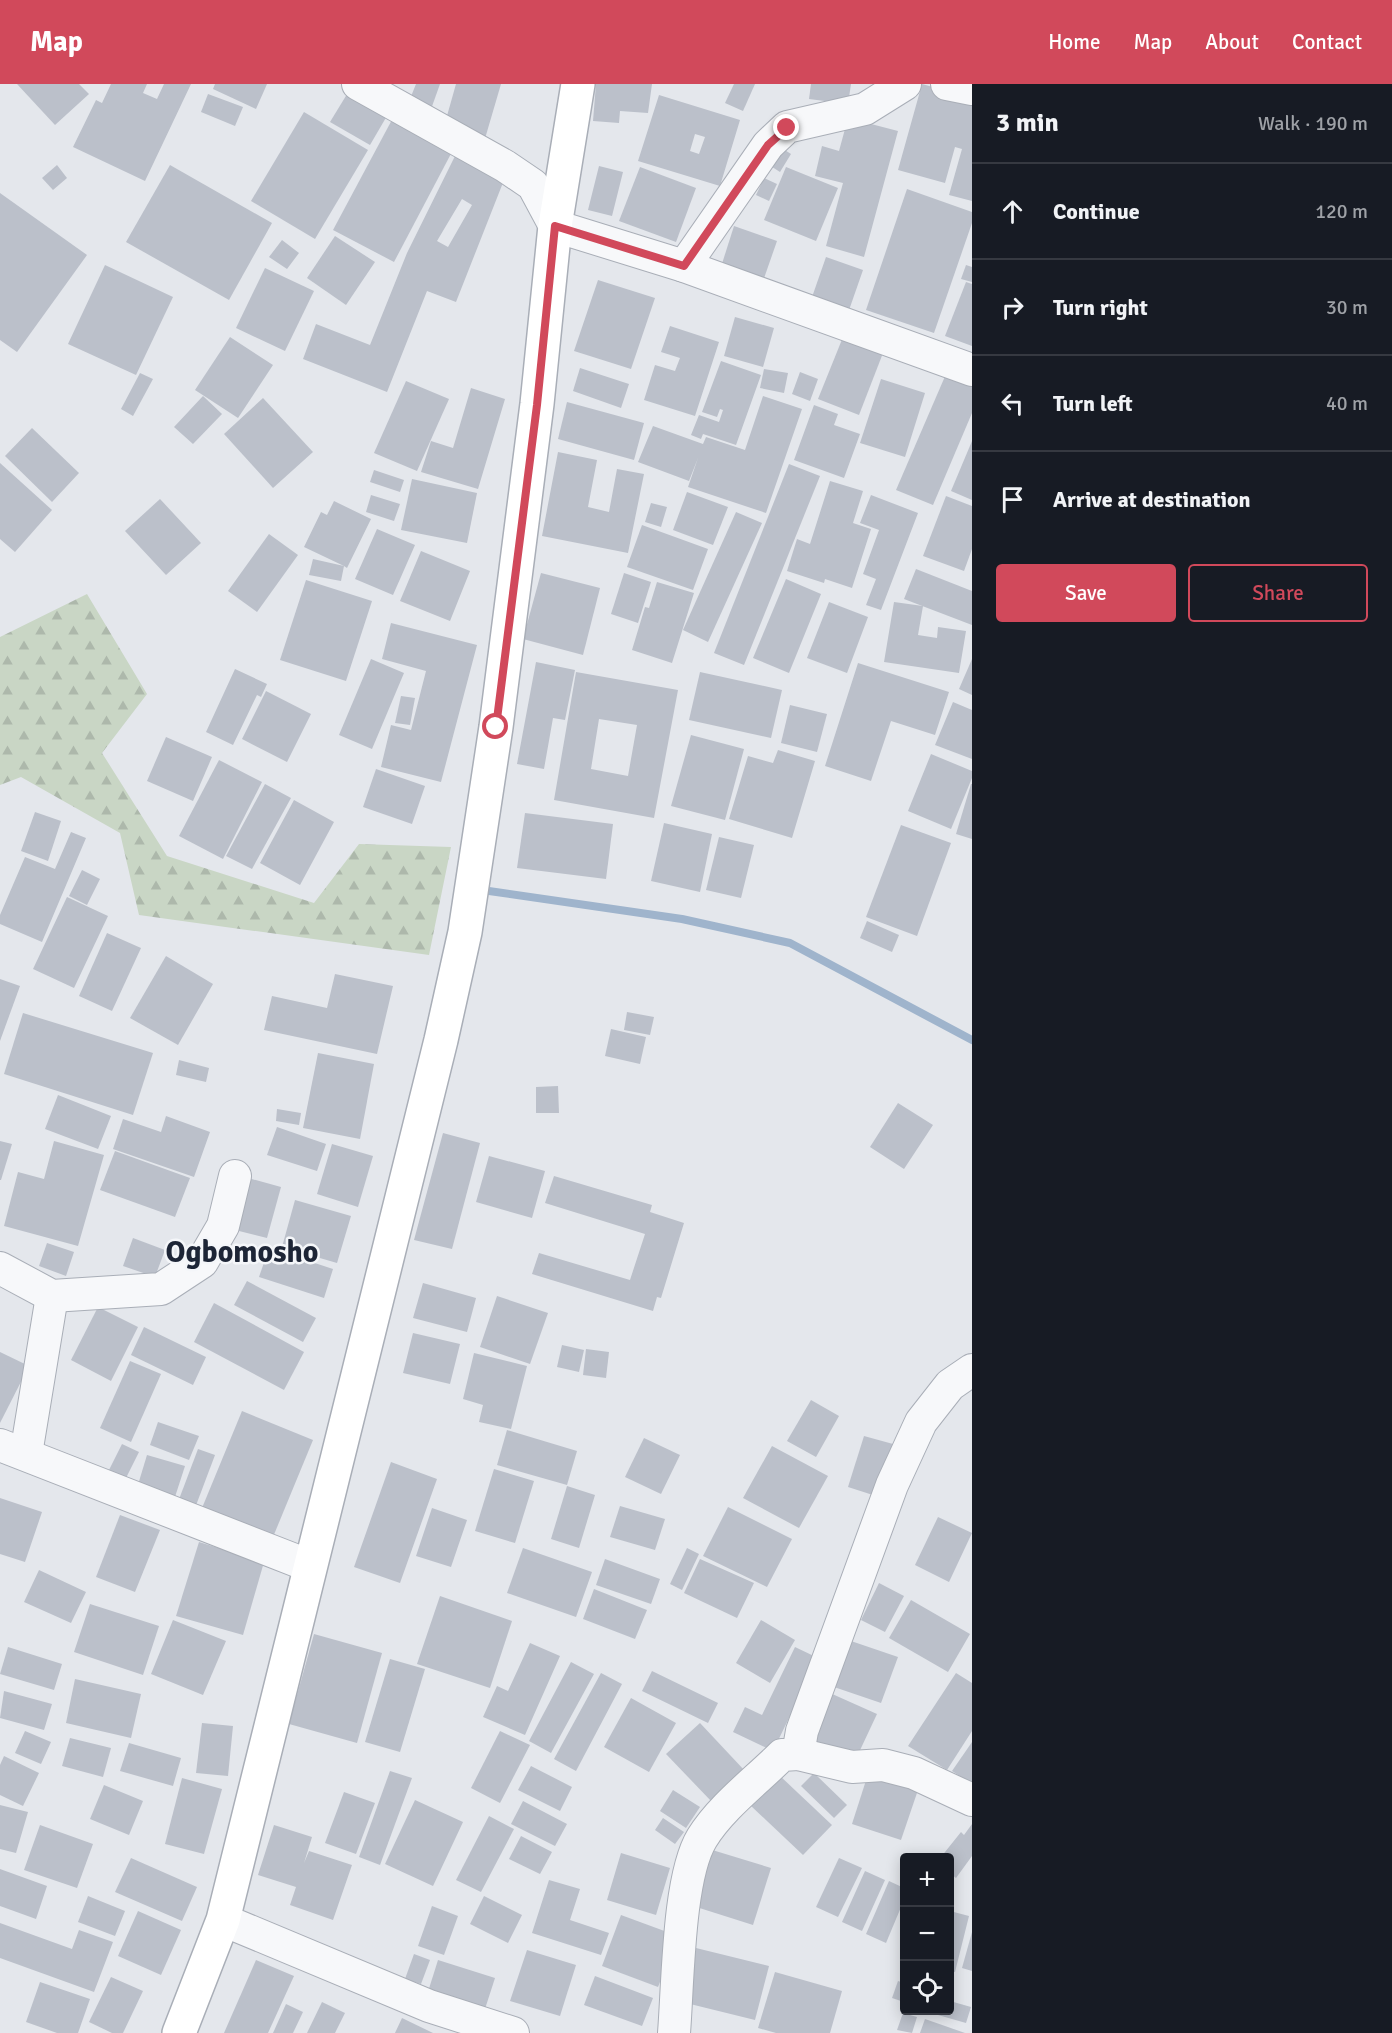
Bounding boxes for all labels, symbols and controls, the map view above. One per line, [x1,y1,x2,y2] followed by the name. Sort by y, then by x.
[30,25,83,59] text: Map
[1048,29,1101,55] text: Home
[1134,29,1172,55] text: Map
[1205,29,1259,55] text: About
[1292,29,1362,55] text: Contact
[996,107,1059,139] text: 3 min
[1258,111,1368,136] text: Walk · 190 m
[773,114,799,140] route end
[996,195,1029,228] icon: ahead
[1053,198,1140,225] text: Continue
[1315,199,1368,224] text: 120 m
[996,291,1029,324] icon: right
[1053,294,1148,321] text: Turn right
[1326,295,1368,320] text: 30 m
[996,387,1029,420] icon: left
[1053,390,1133,417] text: Turn left
[1326,391,1368,416] text: 40 m
[996,483,1029,516] icon: arrive
[1053,486,1250,513] text: Arrive at destination
[996,564,1176,622] button: Save
[1188,564,1368,622] button: Share
[482,713,508,739] route start
[166,1234,318,1271] district label: Ogbomosho
[900,1853,954,2015] map controls
[900,1853,954,1907] button: +
[900,1907,954,1961] button: −
[900,1961,954,2015] button: locate

